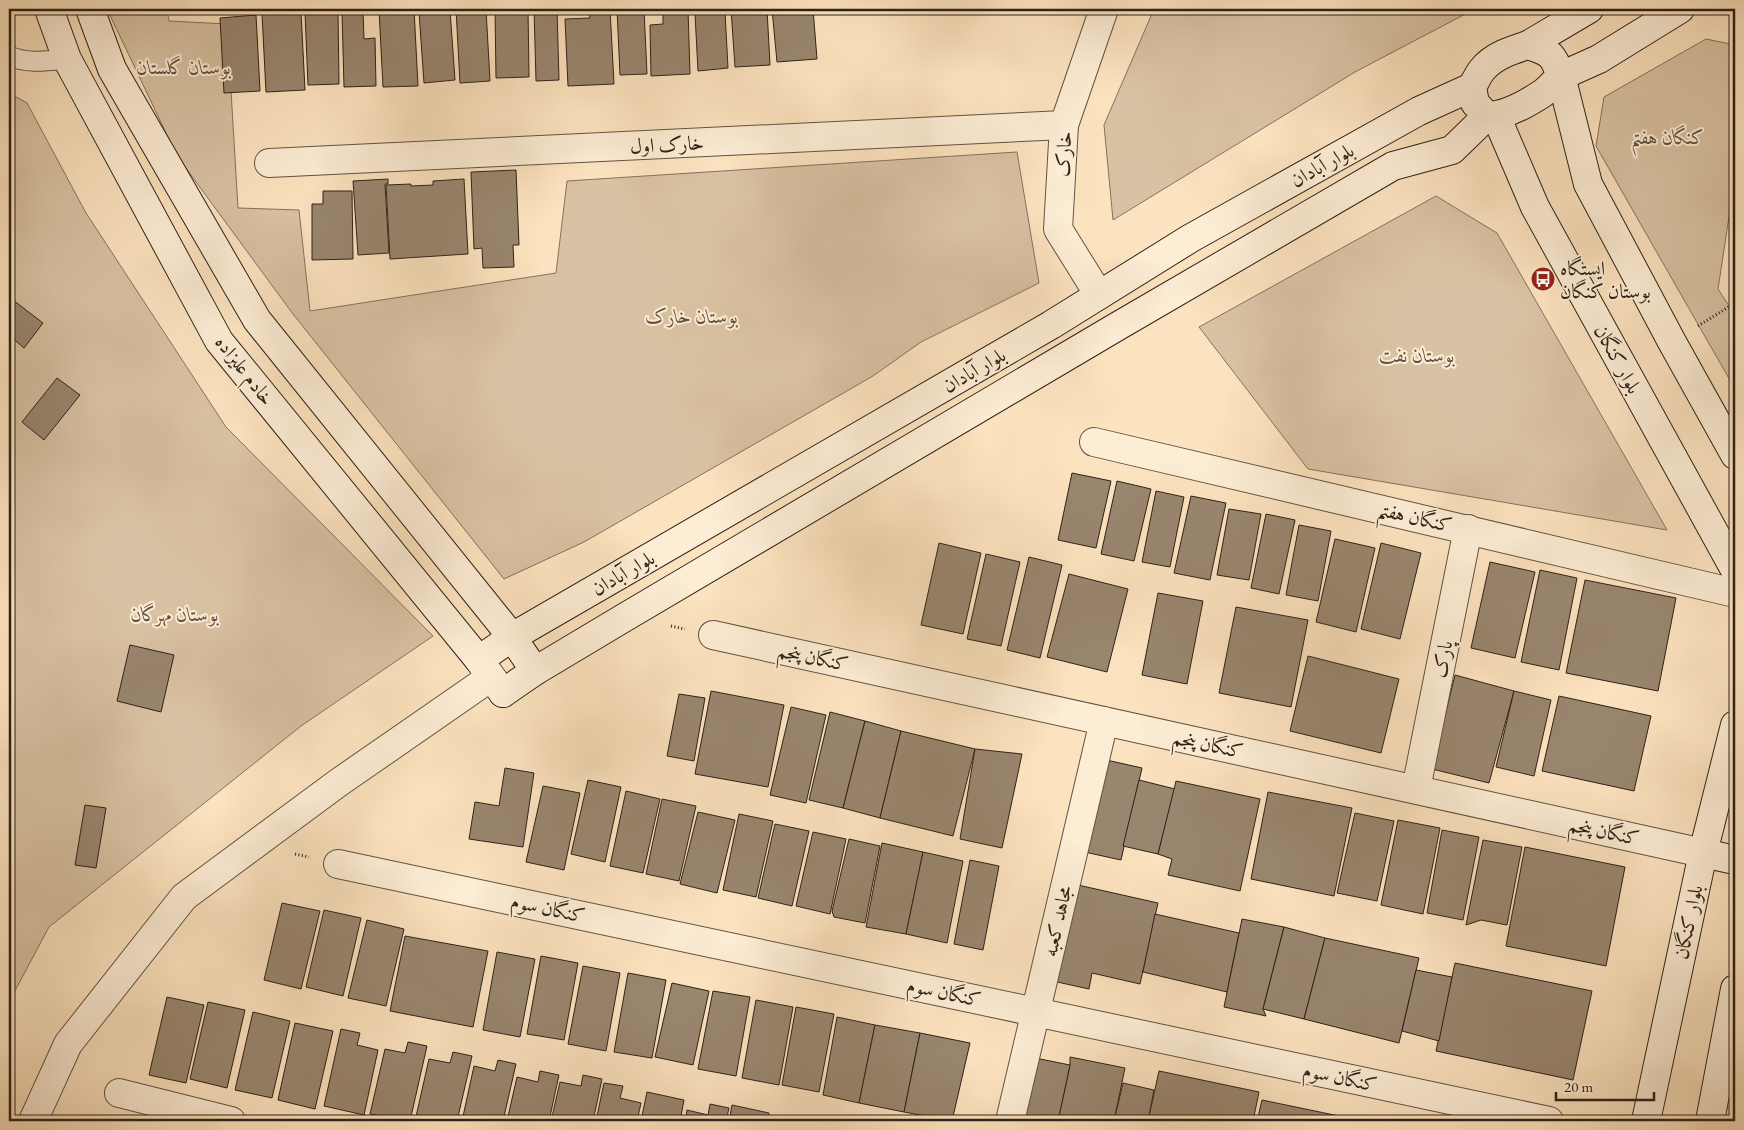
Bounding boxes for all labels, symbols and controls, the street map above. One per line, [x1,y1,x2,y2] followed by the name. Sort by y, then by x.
[137,54,232,80] park label: بوستان گلستان
[1630,124,1706,157] park label: کنگان هفتم
[629,129,705,159] street label: خارک اول
[1048,130,1078,178] street label: خارک
[1285,137,1359,193] street label: بلوار آبادان
[1560,255,1651,304] place label: ایستگاه بوستان کنگان
[1530,266,1556,292] bus stop icon: ایستگاه بوستان کنگان
[646,303,739,329] park label: بوستان خارک
[1588,320,1648,398] street label: بلوار کنگان
[206,330,281,413] street label: خادم علیزاده
[938,341,1010,399] street label: بلوار آبادان
[1379,342,1455,368] park label: بوستان نفت
[1374,496,1455,545] street label: کنگان هفتم
[587,544,659,602] street label: بلوار آبادان
[131,601,219,627] park label: بوستان مهرگان
[774,637,851,683] street label: کنگان پنجم
[1426,637,1461,680] street label: پارک
[1169,724,1246,770] street label: کنگان پنجم
[1565,811,1642,857] street label: کنگان پنجم
[1667,882,1709,962] street label: بلوار کنگان
[1036,883,1078,959] street label: مجاهد کعبه
[508,887,587,933] street label: کنگان سوم
[904,971,983,1017] street label: کنگان سوم
[1300,1056,1379,1102] street label: کنگان سوم
[1556,1070,1654,1102] scale bar
[1564,1077,1593,1096] text: 20 m

